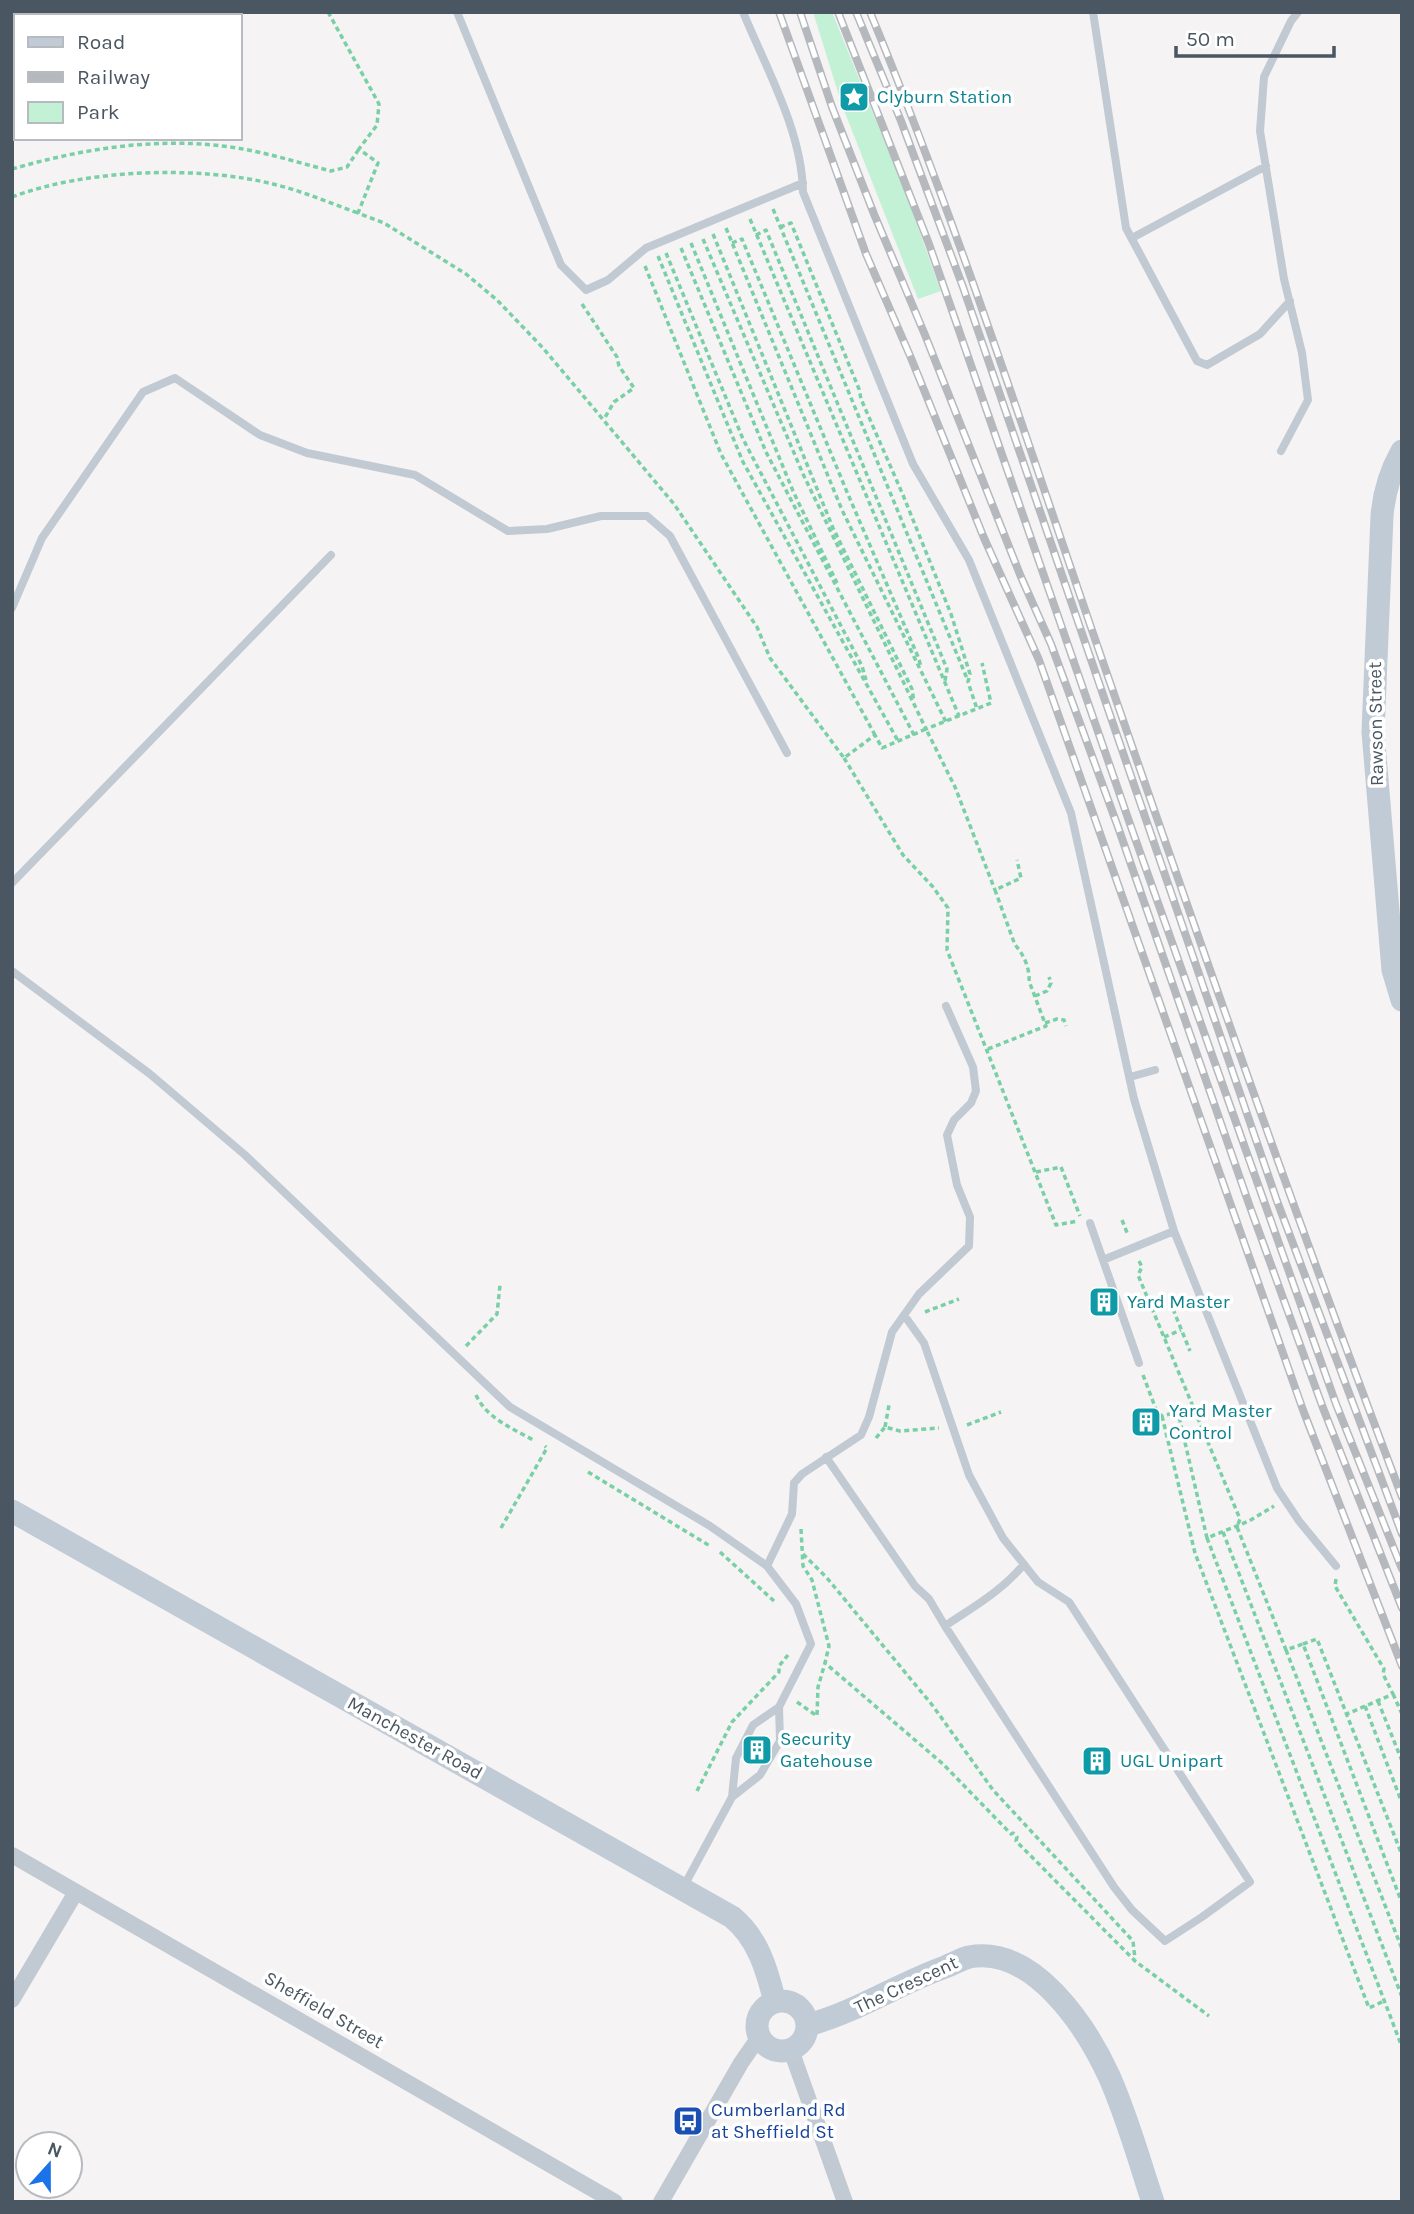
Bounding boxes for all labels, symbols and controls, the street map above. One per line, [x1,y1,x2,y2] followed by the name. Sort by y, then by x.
[14,14,242,140] legend
[1176,14,1334,58] scale bar
[1186,27,1235,51] text: 50 m
[77,30,125,54] text: Road
[77,65,150,89] text: Railway
[837,80,871,114] place icon: Clyburn Station
[877,86,1012,108] place label: Clyburn Station
[77,100,120,124] text: Park
[1364,662,1388,786] street label: Rawson Street
[1087,1285,1121,1319] building icon: Yard Master
[1127,1291,1230,1313] place label: Yard Master
[1169,1400,1272,1444] place label: Yard Master Control
[1129,1405,1163,1439] building icon: Yard Master Control
[344,1692,486,1784] street label: Manchester Road
[780,1728,873,1772] place label: Security Gatehouse
[740,1733,774,1767] building icon: Security Gatehouse
[1080,1744,1114,1778] building icon: UGL Unipart
[1120,1750,1223,1772] place label: UGL Unipart
[851,1951,961,2019] street label: The Crescent
[260,1967,388,2053] street label: Sheffield Street
[711,2099,846,2143] place label: Cumberland Rd at Sheffield St
[671,2104,705,2138] bus stop icon: Cumberland Rd at Sheffield St
[14,2130,84,2200] north arrow
[44,2137,65,2163] text: N

